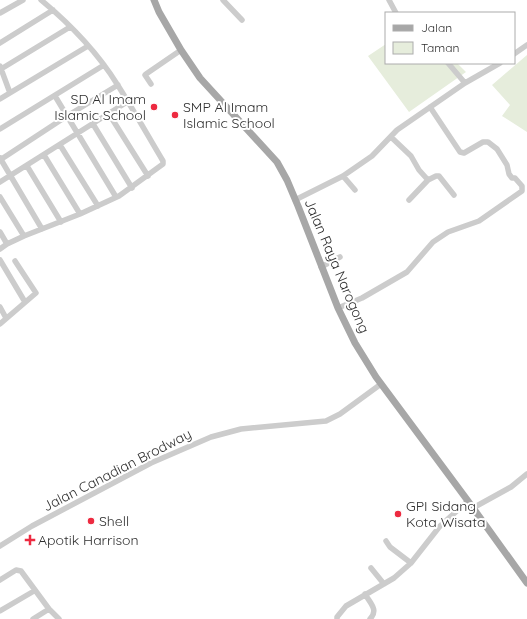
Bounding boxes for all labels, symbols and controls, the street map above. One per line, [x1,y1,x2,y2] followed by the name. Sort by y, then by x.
[385,12,515,64] legend
[421,20,452,35] text: Jalan
[421,40,459,55] text: Taman
[54,90,146,124] place label: SD Al Imam Islamic School
[183,98,275,132] place label: SMP Al Imam Islamic School
[149,102,159,112] marker: SD Al Imam Islamic School
[170,110,180,120] marker: SMP Al Imam Islamic School
[301,196,373,336] street label: Jalan Raya Narogong
[40,425,194,515] street label: Jalan Canadian Brodway
[406,497,486,531] place label: GPI Sidang Kota Wisata
[393,509,403,519] marker: GPI Sidang Kota Wisata
[99,512,129,530] place label: Shell
[86,516,96,526] marker: Shell
[38,531,139,549] place label: Apotik Harrison
[25,535,35,545] marker: Apotik Harrison

